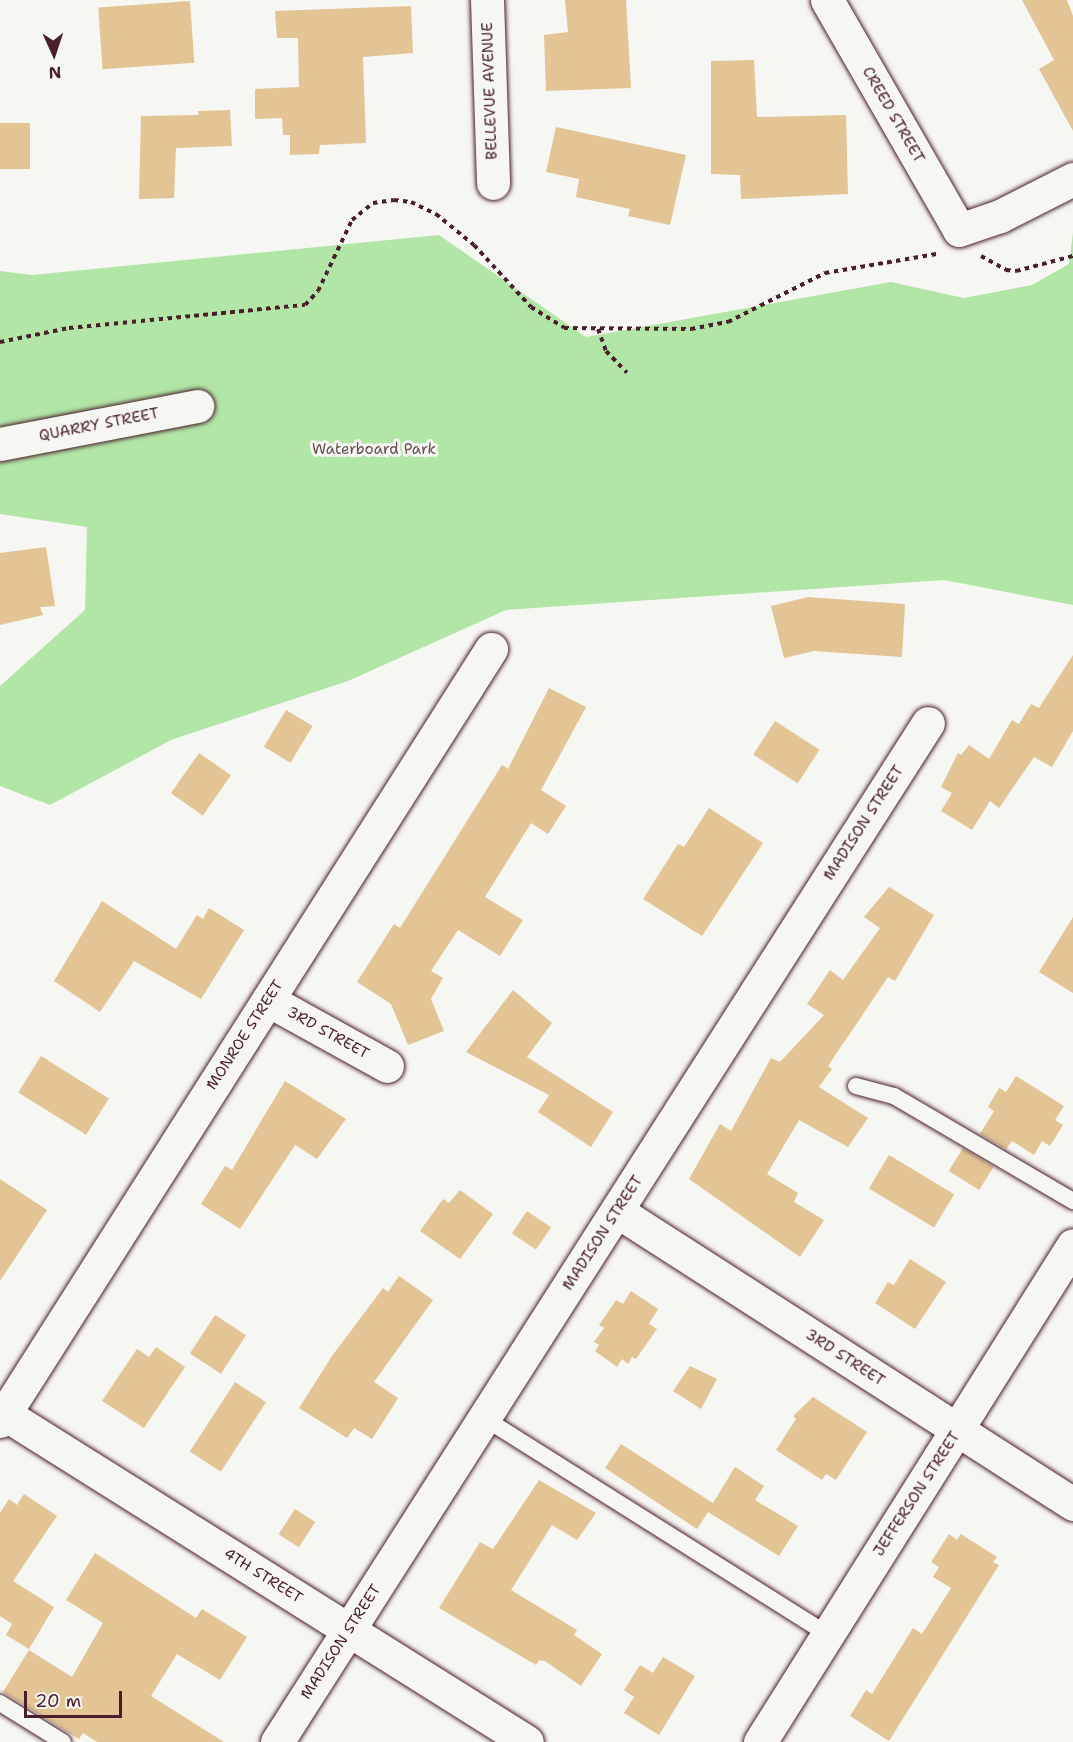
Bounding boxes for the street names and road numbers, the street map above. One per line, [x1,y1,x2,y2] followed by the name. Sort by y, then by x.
[479,22,501,160] street label: BELLEVUE AVENUE
[858,64,928,166] street label: CREED STREET
[37,405,161,445] street label: QUARRY STREET
[820,762,908,884] street label: MADISON STREET
[203,977,287,1093] street label: MONROE STREET
[284,1003,372,1063] street label: 3RD STREET
[559,1172,647,1294] street label: MADISON STREET
[802,1326,888,1390] street label: 3RD STREET
[870,1428,964,1560] street label: JEFFERSON STREET
[220,1545,306,1607] street label: 4TH STREET
[297,1581,385,1703] street label: MADISON STREET

